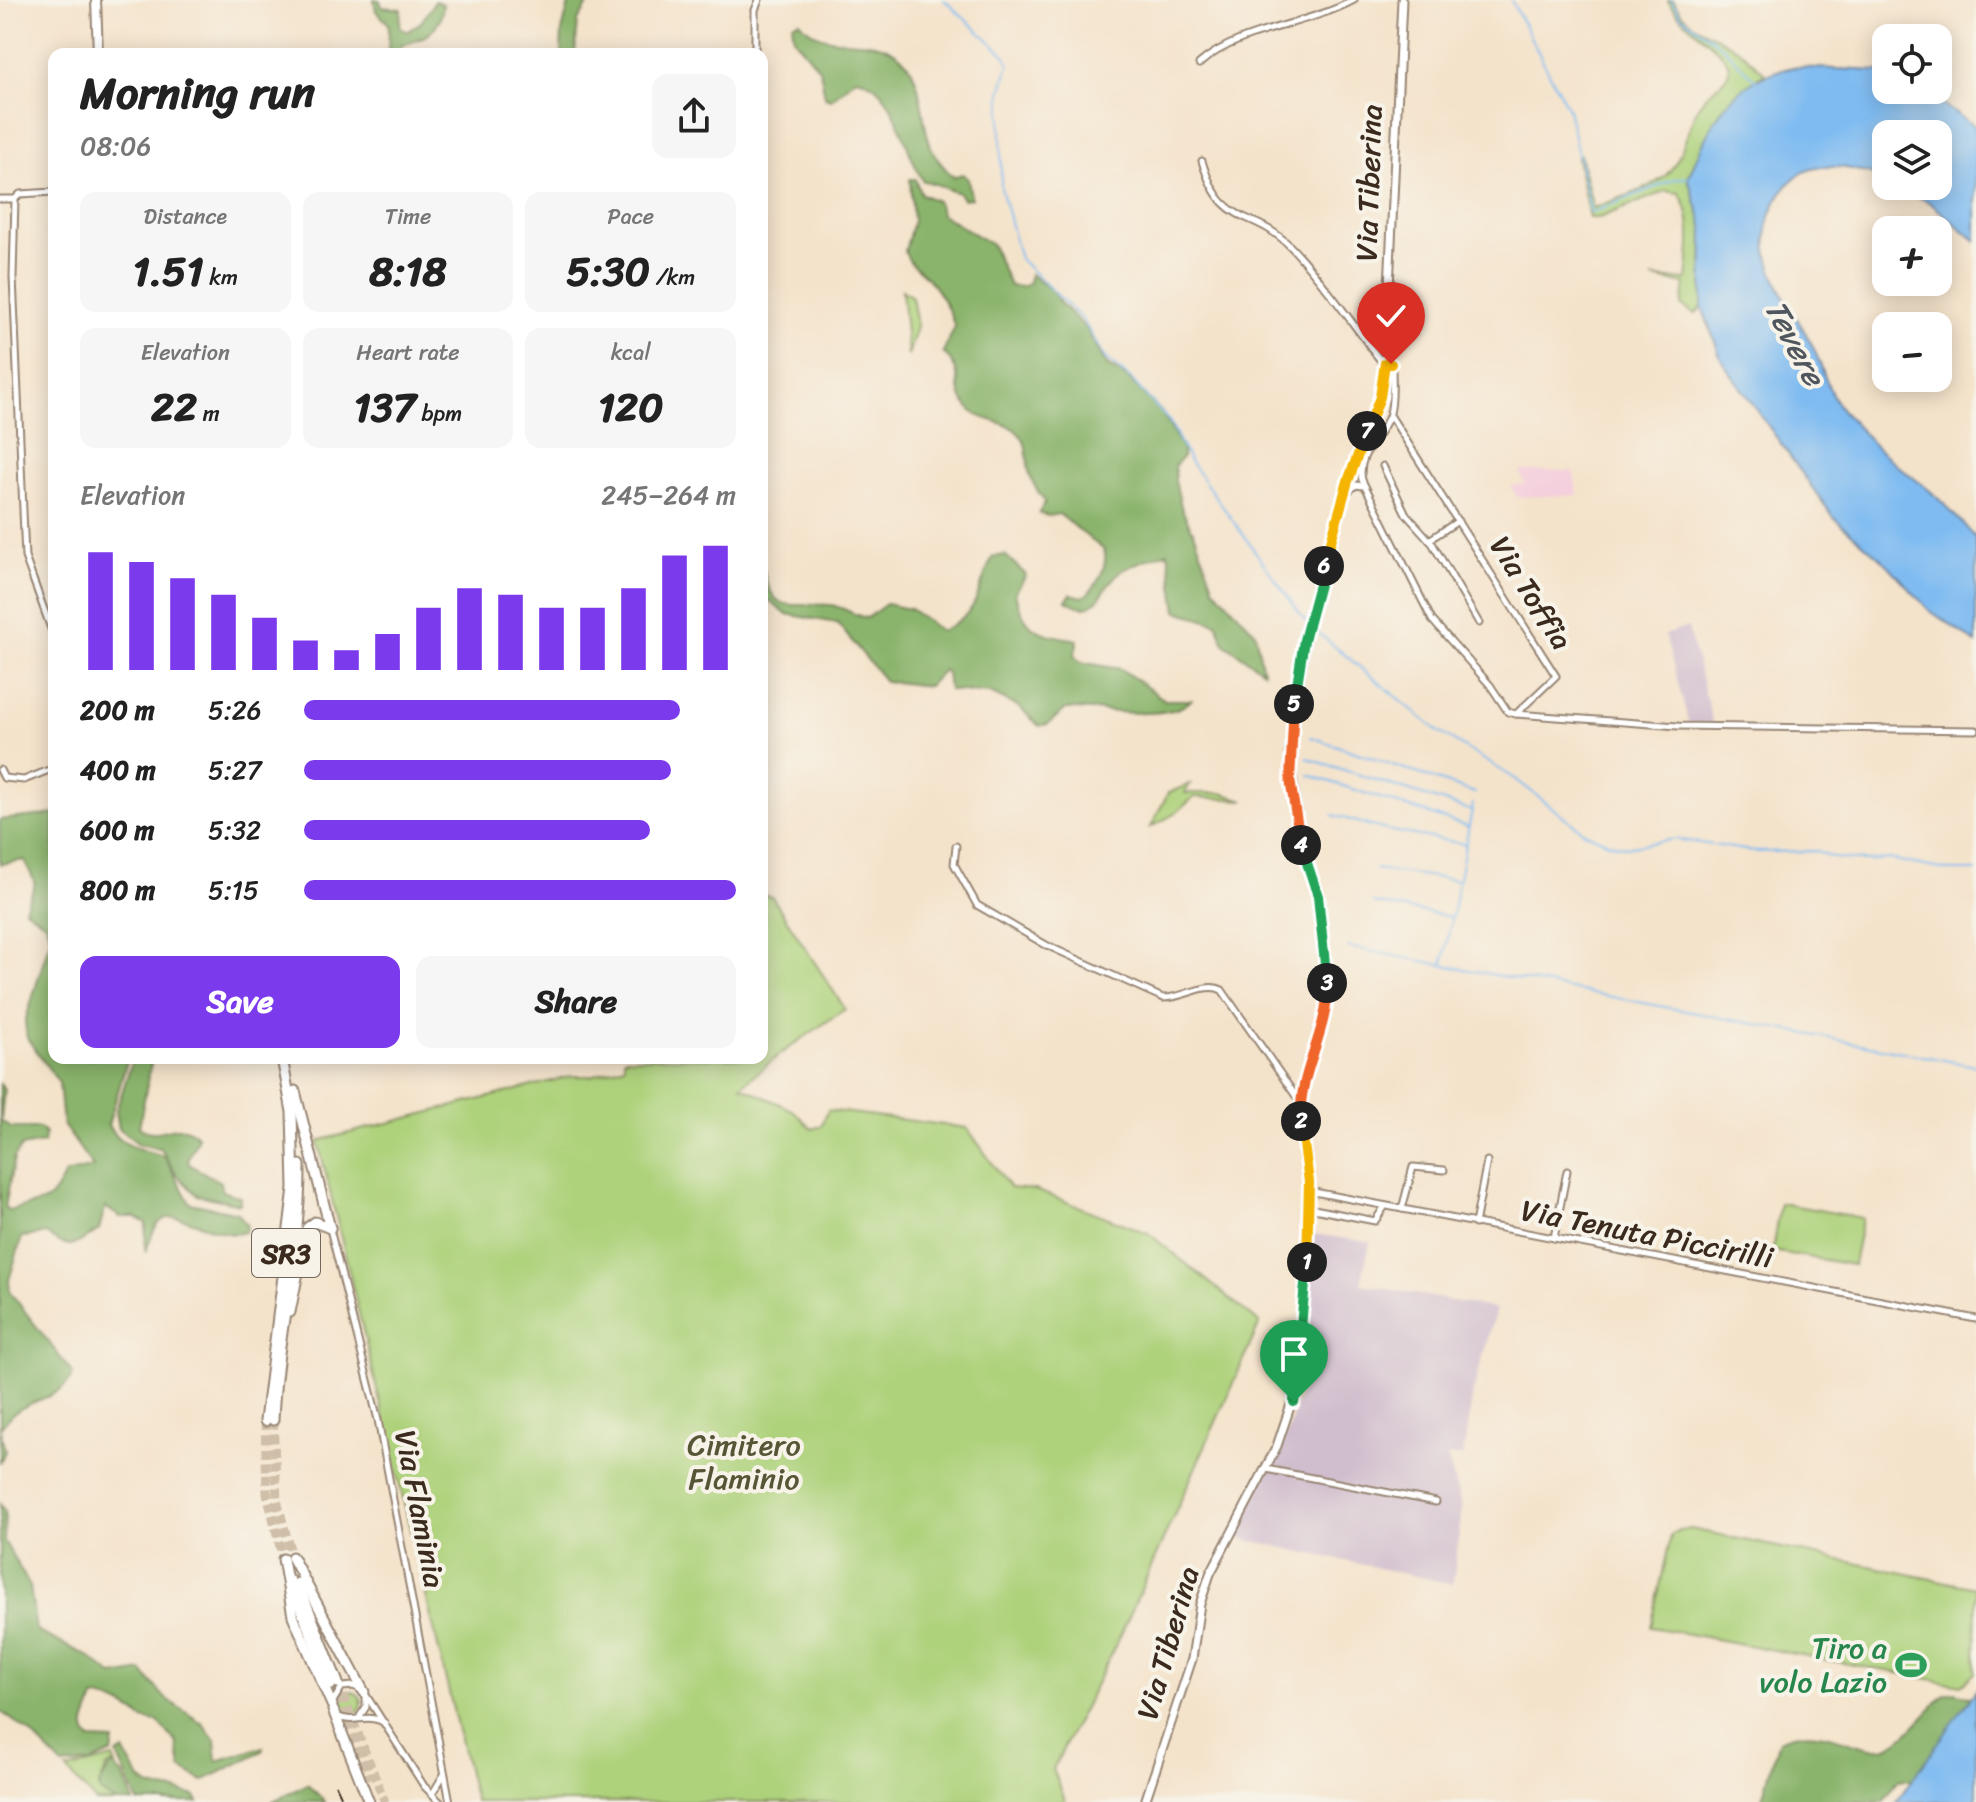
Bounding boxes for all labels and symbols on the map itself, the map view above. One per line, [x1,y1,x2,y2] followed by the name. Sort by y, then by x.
[1339,104,1399,262] street label: Via Tiberina
[1357,282,1425,364] pin
[1748,289,1843,399] water label: Tevere
[1347,411,1387,451] pin: 7
[1474,525,1588,661] street label: Via Toffia
[1304,546,1344,586] pin: 6
[1274,684,1314,724] pin: 5
[1281,825,1321,865] pin: 4
[1307,963,1347,1003] pin: 3
[1281,1101,1321,1141] pin: 2
[1516,1183,1778,1285] street label: Via Tenuta Piccirilli
[252,1229,320,1277] road number: SR3
[1287,1242,1327,1282] pin: 1
[1260,1320,1328,1402] pin
[687,1418,801,1506] park label: Cimitero Flaminio
[378,1425,462,1593] street label: Via Flaminia
[1120,1560,1216,1726] street label: Via Tiberina
[1760,1621,1887,1709] place label: Tiro a volo Lazio
[1894,1648,1928,1682] sports icon: Tiro a volo Lazio

